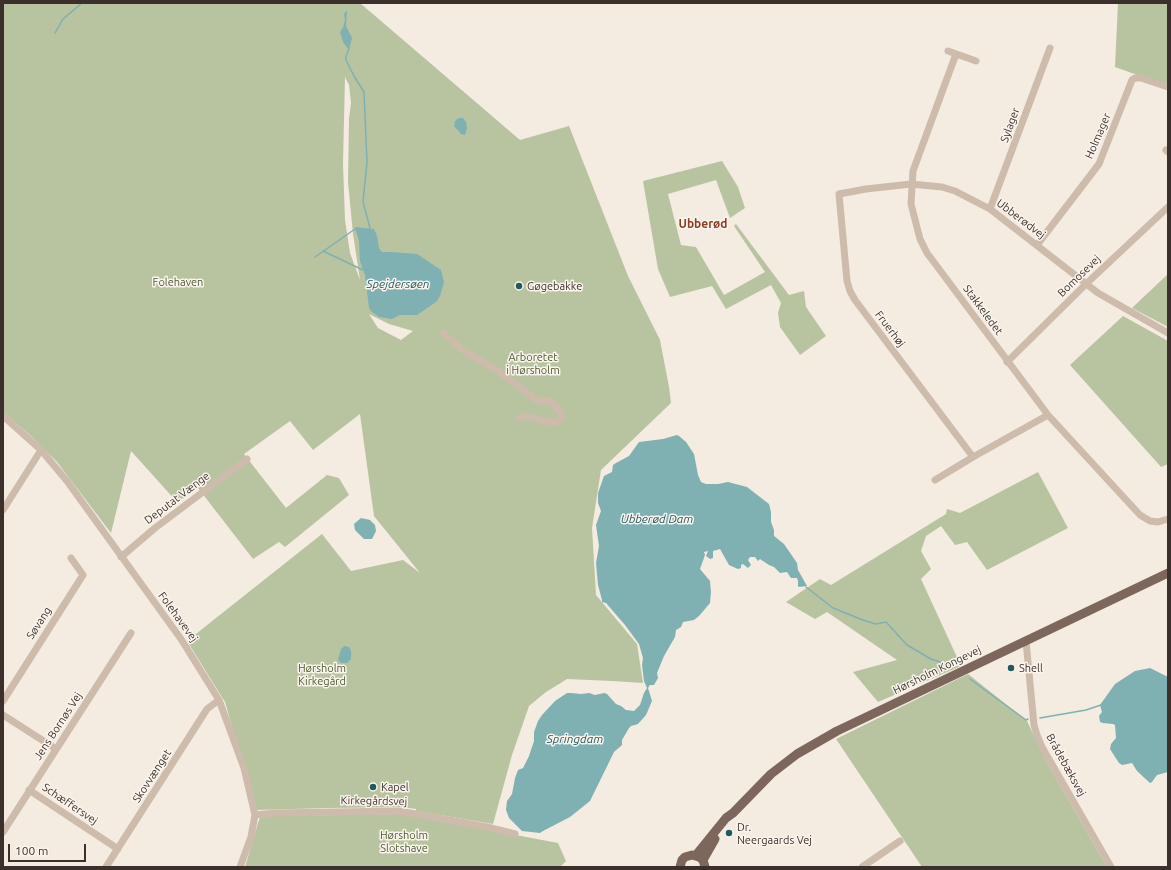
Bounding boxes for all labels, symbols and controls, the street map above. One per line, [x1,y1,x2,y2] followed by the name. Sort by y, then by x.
[998,106,1022,144] street label: Sylager
[1082,111,1114,161] street label: Holmager
[994,196,1048,242] street label: Ubberødvej
[679,217,727,231] district label: Ubberød
[1055,252,1103,300] street label: Bomosevej
[153,275,203,289] park label: Folehaven
[366,277,430,291] water label: Spejdersøen
[527,279,582,293] place label: Gøgebakke
[514,281,524,291] marker: Gøgebakke
[960,282,1006,338] street label: Stakkeledet
[872,308,908,350] street label: Fruerhøj
[506,350,560,376] park label: Arboretet i Hørsholm
[142,469,212,527] street label: Deputat Vænge
[621,512,693,526] water label: Ubberød Dam
[155,589,201,645] street label: Folehavevej
[24,604,54,642] street label: Søvang
[891,643,983,697] street label: Hørsholm Kongevej
[298,661,346,687] park label: Hørsholm Kirkegård
[1019,661,1043,675] place label: Shell
[1006,663,1016,673] marker: Shell
[31,690,85,762] street label: Jens Bornøs Vej
[1043,731,1089,799] street label: Brådebæksvej
[547,732,603,746] water label: Springdam
[130,747,174,805] street label: Skovvænget
[381,780,409,794] place label: Kapel
[40,781,100,827] street label: Schæffersvej
[368,782,378,792] marker: Kapel
[341,794,407,808] street label: Kirkegårdsvej
[737,820,812,846] place label: Dr. Neergaards Vej
[380,828,428,854] park label: Hørsholm Slotshave
[724,828,734,838] marker: Dr. Neergaards Vej
[10,836,88,862] scale bar
[15,844,48,857] text: 100 m

